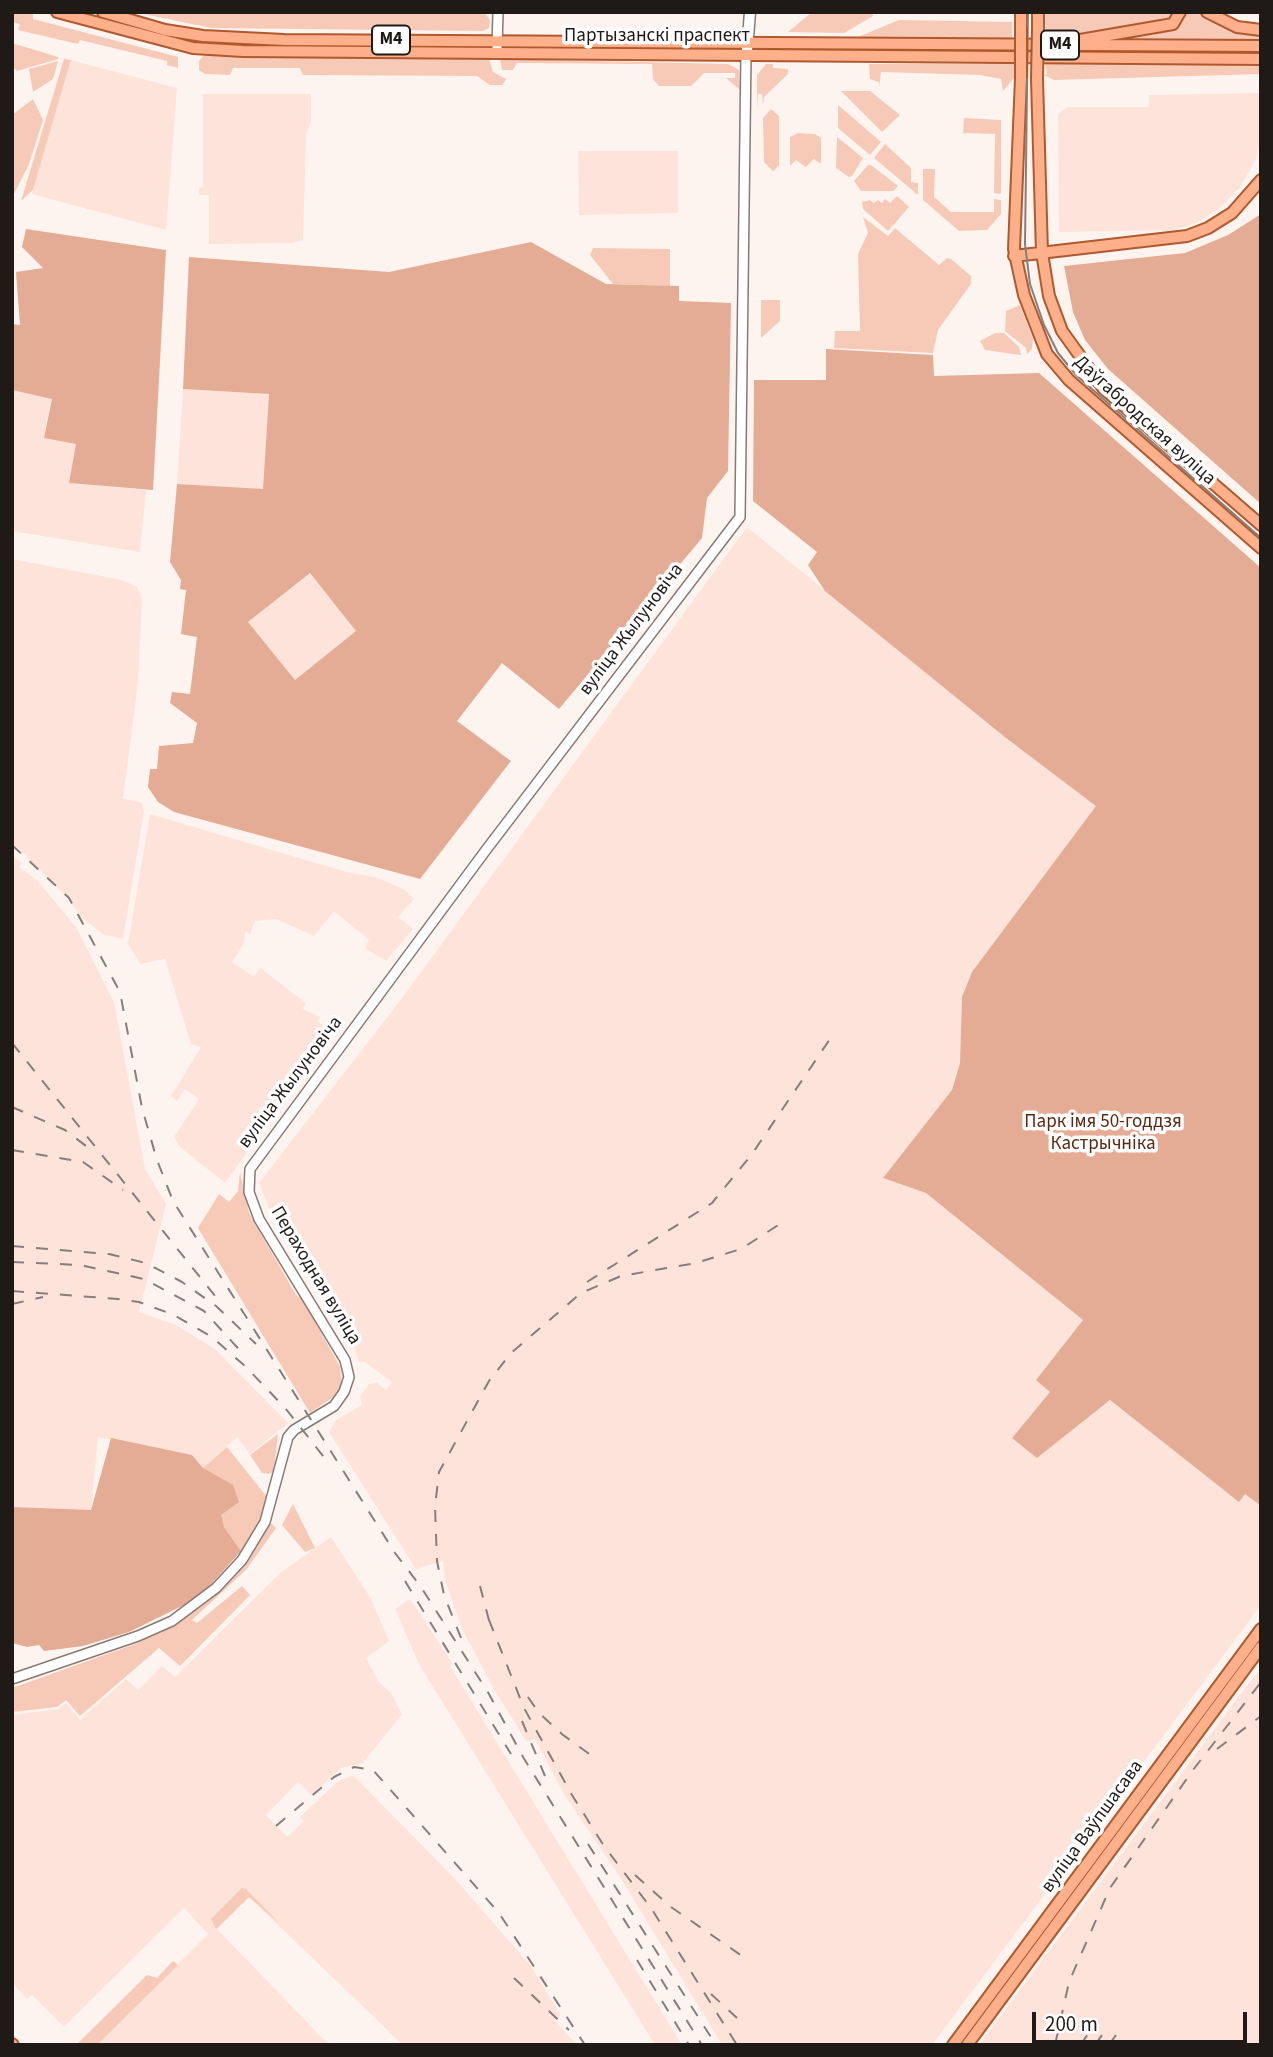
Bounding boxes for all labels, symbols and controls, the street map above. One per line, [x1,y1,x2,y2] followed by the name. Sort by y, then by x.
[372,26,410,55] road number: М4
[564,26,750,48] street label: Партызанскі праспект
[1041,31,1079,60] road number: М4
[1068,351,1220,491] street label: Даўгабродская вуліца
[575,560,689,700] street label: вуліца Жылуновіча
[234,1013,348,1153] street label: вуліца Жылуновіча
[1024,1112,1182,1156] park label: Парк імя 50-годдзя Кастрычніка
[265,1203,365,1349] street label: Пераходная вуліца
[1037,1756,1149,1898] street label: вуліца Ваўпшасава
[1035,1997,1250,2041] scale bar
[1045,2009,1098,2039] text: 200 m

